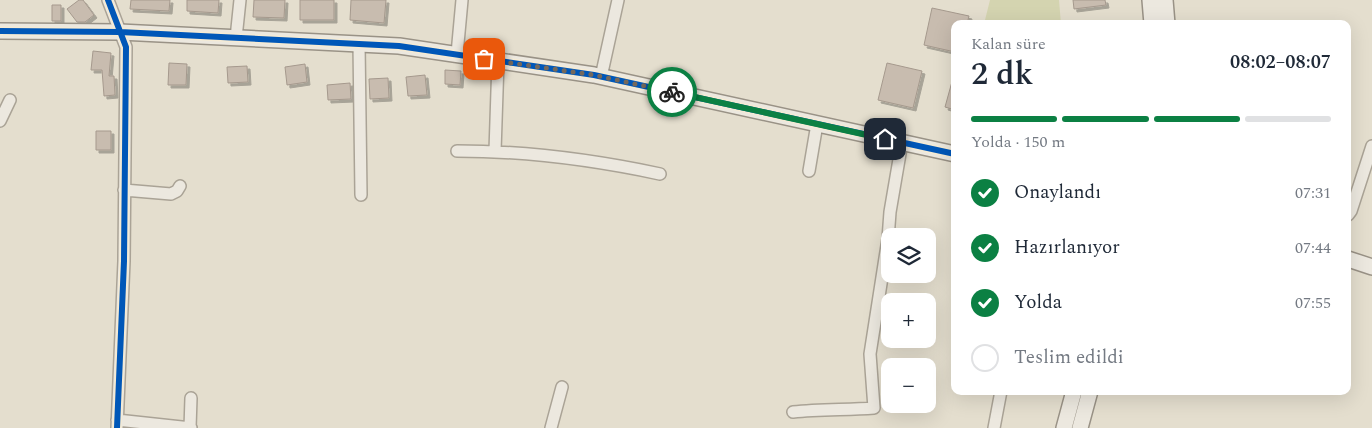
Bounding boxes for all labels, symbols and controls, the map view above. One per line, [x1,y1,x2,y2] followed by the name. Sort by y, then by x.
[971,32,1046,56] text: Kalan süre
[463,38,505,80] pin
[470,45,498,73] icon: bag
[1230,48,1331,77] text: 08:02–08:07
[971,50,1033,99] text: 2 dk
[647,67,697,117] courier
[658,78,686,106] icon: bike
[864,118,906,160] pin
[871,125,899,153] icon: home
[971,130,1065,154] text: Yolda · 150 m
[1014,178,1101,207] text: Onaylandı
[971,179,999,207] icon: check
[1295,181,1331,205] text: 07:31
[881,228,936,413] map controls
[881,228,936,283] button: layers
[1014,233,1120,262] text: Hazırlanıyor
[971,234,999,262] icon: check
[1295,236,1331,260] text: 07:44
[1014,288,1062,317] text: Yolda
[971,289,999,317] icon: check
[1295,291,1331,315] text: 07:55
[881,293,936,348] button: +
[1014,343,1124,372] text: Teslim edildi
[881,358,936,413] button: −

